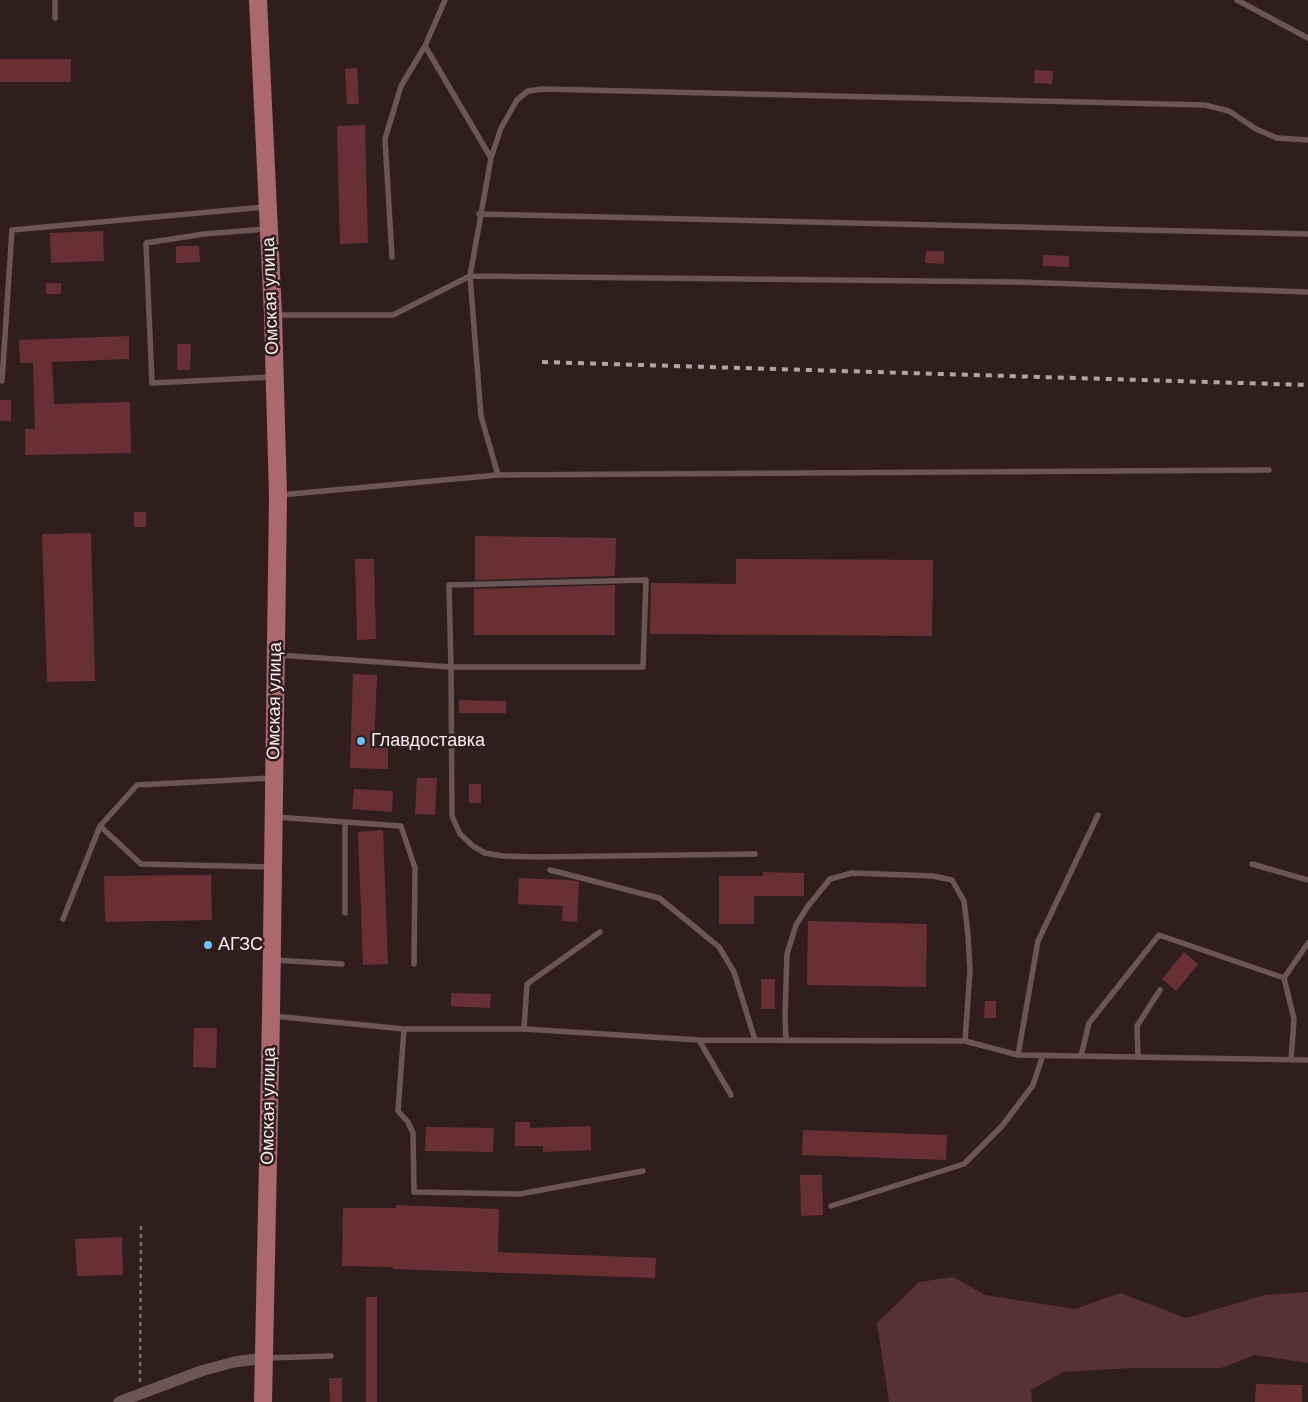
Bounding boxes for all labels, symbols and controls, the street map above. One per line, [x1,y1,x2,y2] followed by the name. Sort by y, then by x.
[258,237,284,355] street label: Омская улица
[263,642,287,760] street label: Омская улица
[371,730,485,752] place label: Главдоставка
[355,735,367,747] marker: Главдоставка
[218,934,263,956] place label: АГЗС
[202,939,214,951] marker: АГЗС
[257,1047,281,1165] street label: Омская улица

